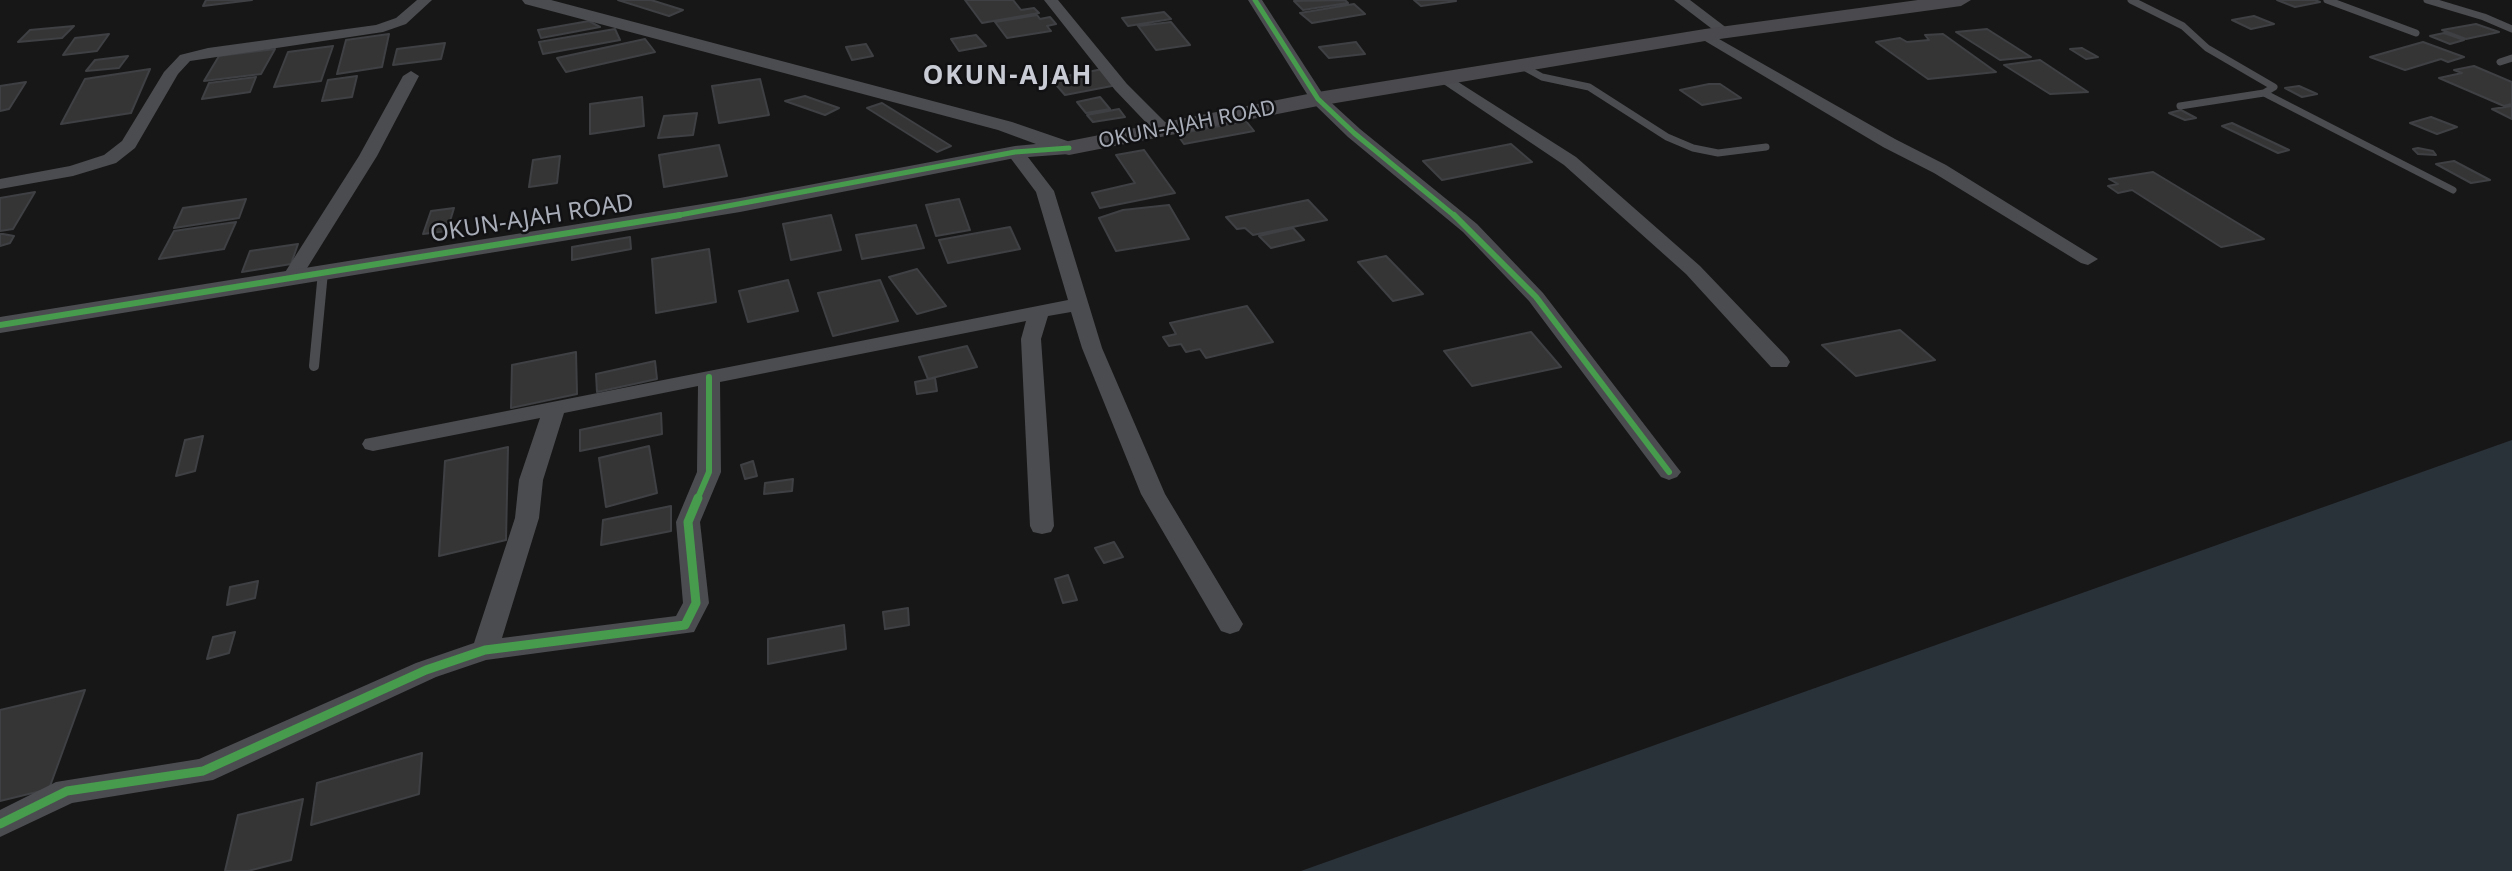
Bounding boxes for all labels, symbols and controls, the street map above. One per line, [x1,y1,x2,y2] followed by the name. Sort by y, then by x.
[924,61,1092,93] district label: OKUN-AJAH
[1096,95,1278,155] street label: OKUN-AJAH ROAD
[428,189,636,249] street label: OKUN-AJAH ROAD

